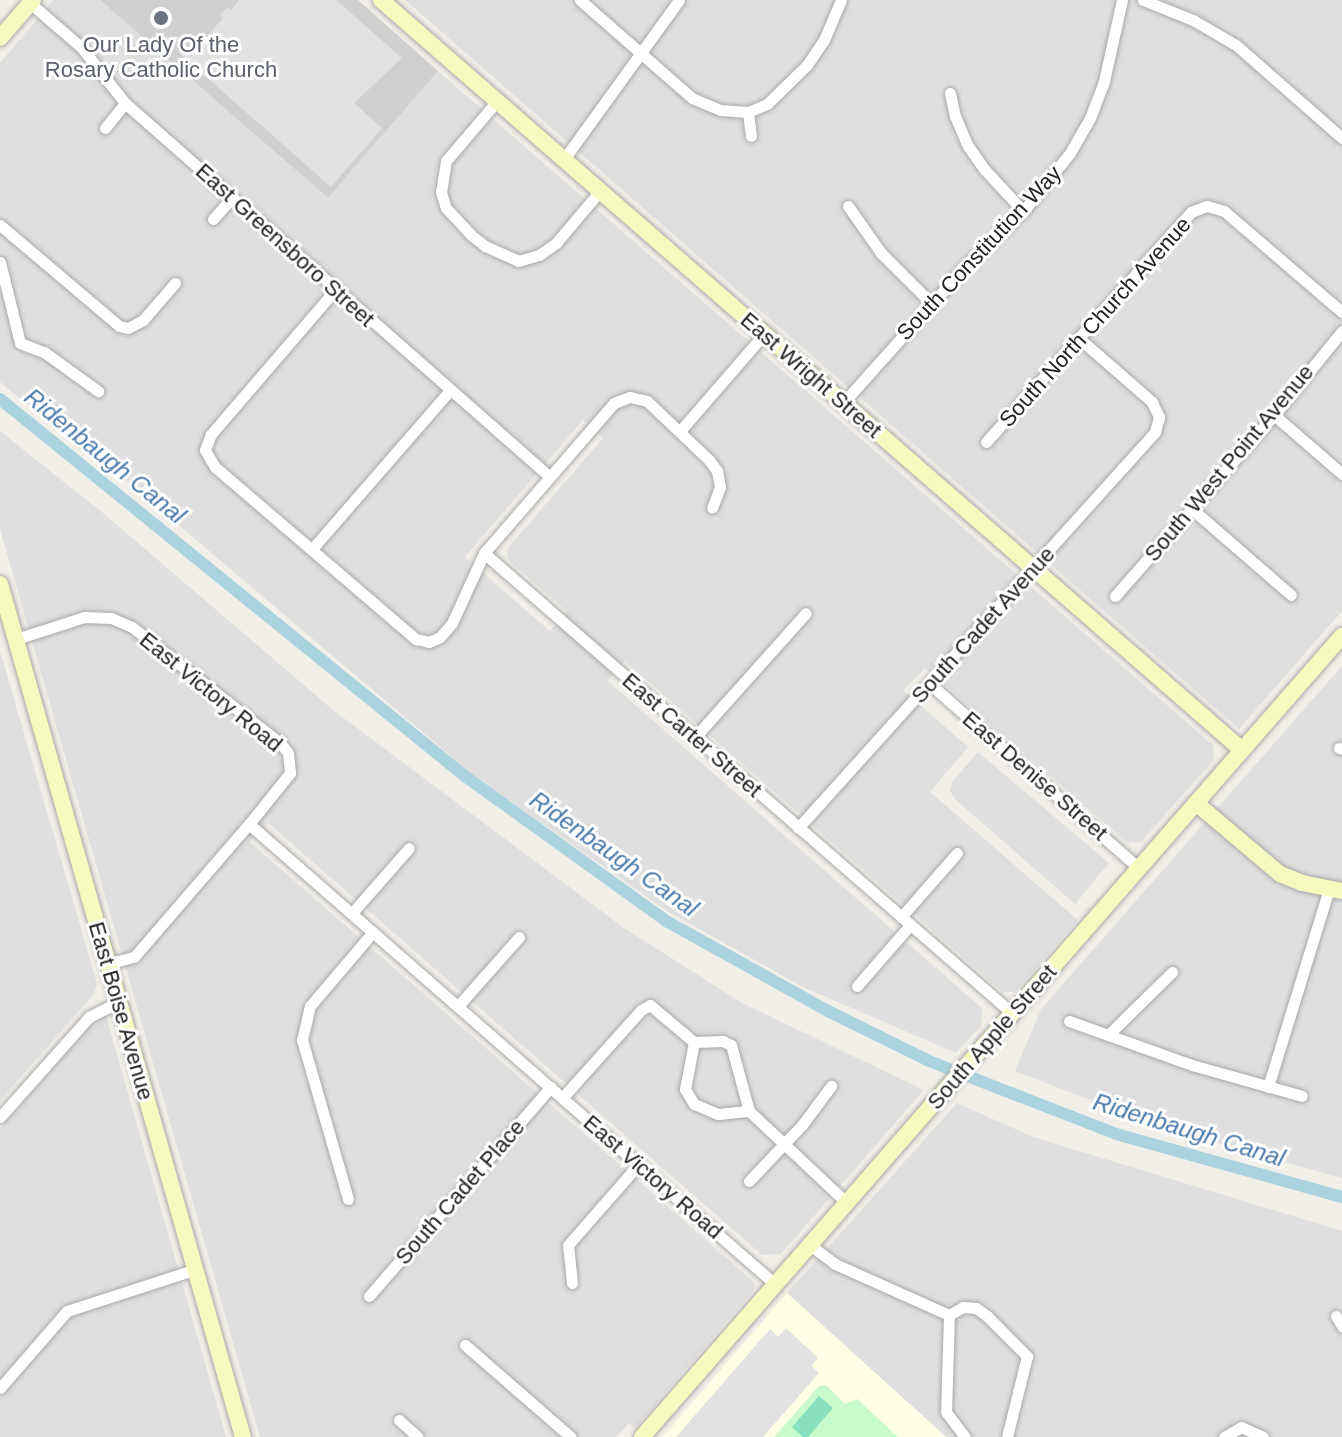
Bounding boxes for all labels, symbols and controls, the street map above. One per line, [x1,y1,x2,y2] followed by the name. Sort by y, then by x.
[152,9,170,27] marker: Our Lady Of the Rosary Catholic Church
[45,31,277,82] place label: Our Lady Of the Rosary Catholic Church
[190,158,380,332] street label: East Greensboro Street
[891,160,1067,346] street label: South Constitution Way
[993,211,1197,433] street label: South North Church Avenue
[735,307,887,443] street label: East Wright Street
[1139,359,1319,567] street label: South West Point Avenue
[19,382,191,530] water label: Ridenbaugh Canal
[905,541,1061,709] street label: South Cadet Avenue
[134,626,288,758] street label: East Victory Road
[617,667,767,803] street label: East Carter Street
[957,706,1113,846] street label: East Denise Street
[524,785,704,923] water label: Ridenbaugh Canal
[83,918,159,1104] street label: East Boise Avenue
[921,959,1063,1115] street label: South Apple Street
[1090,1087,1288,1173] water label: Ridenbaugh Canal
[578,1109,728,1245] street label: East Victory Road
[390,1114,530,1270] street label: South Cadet Place

